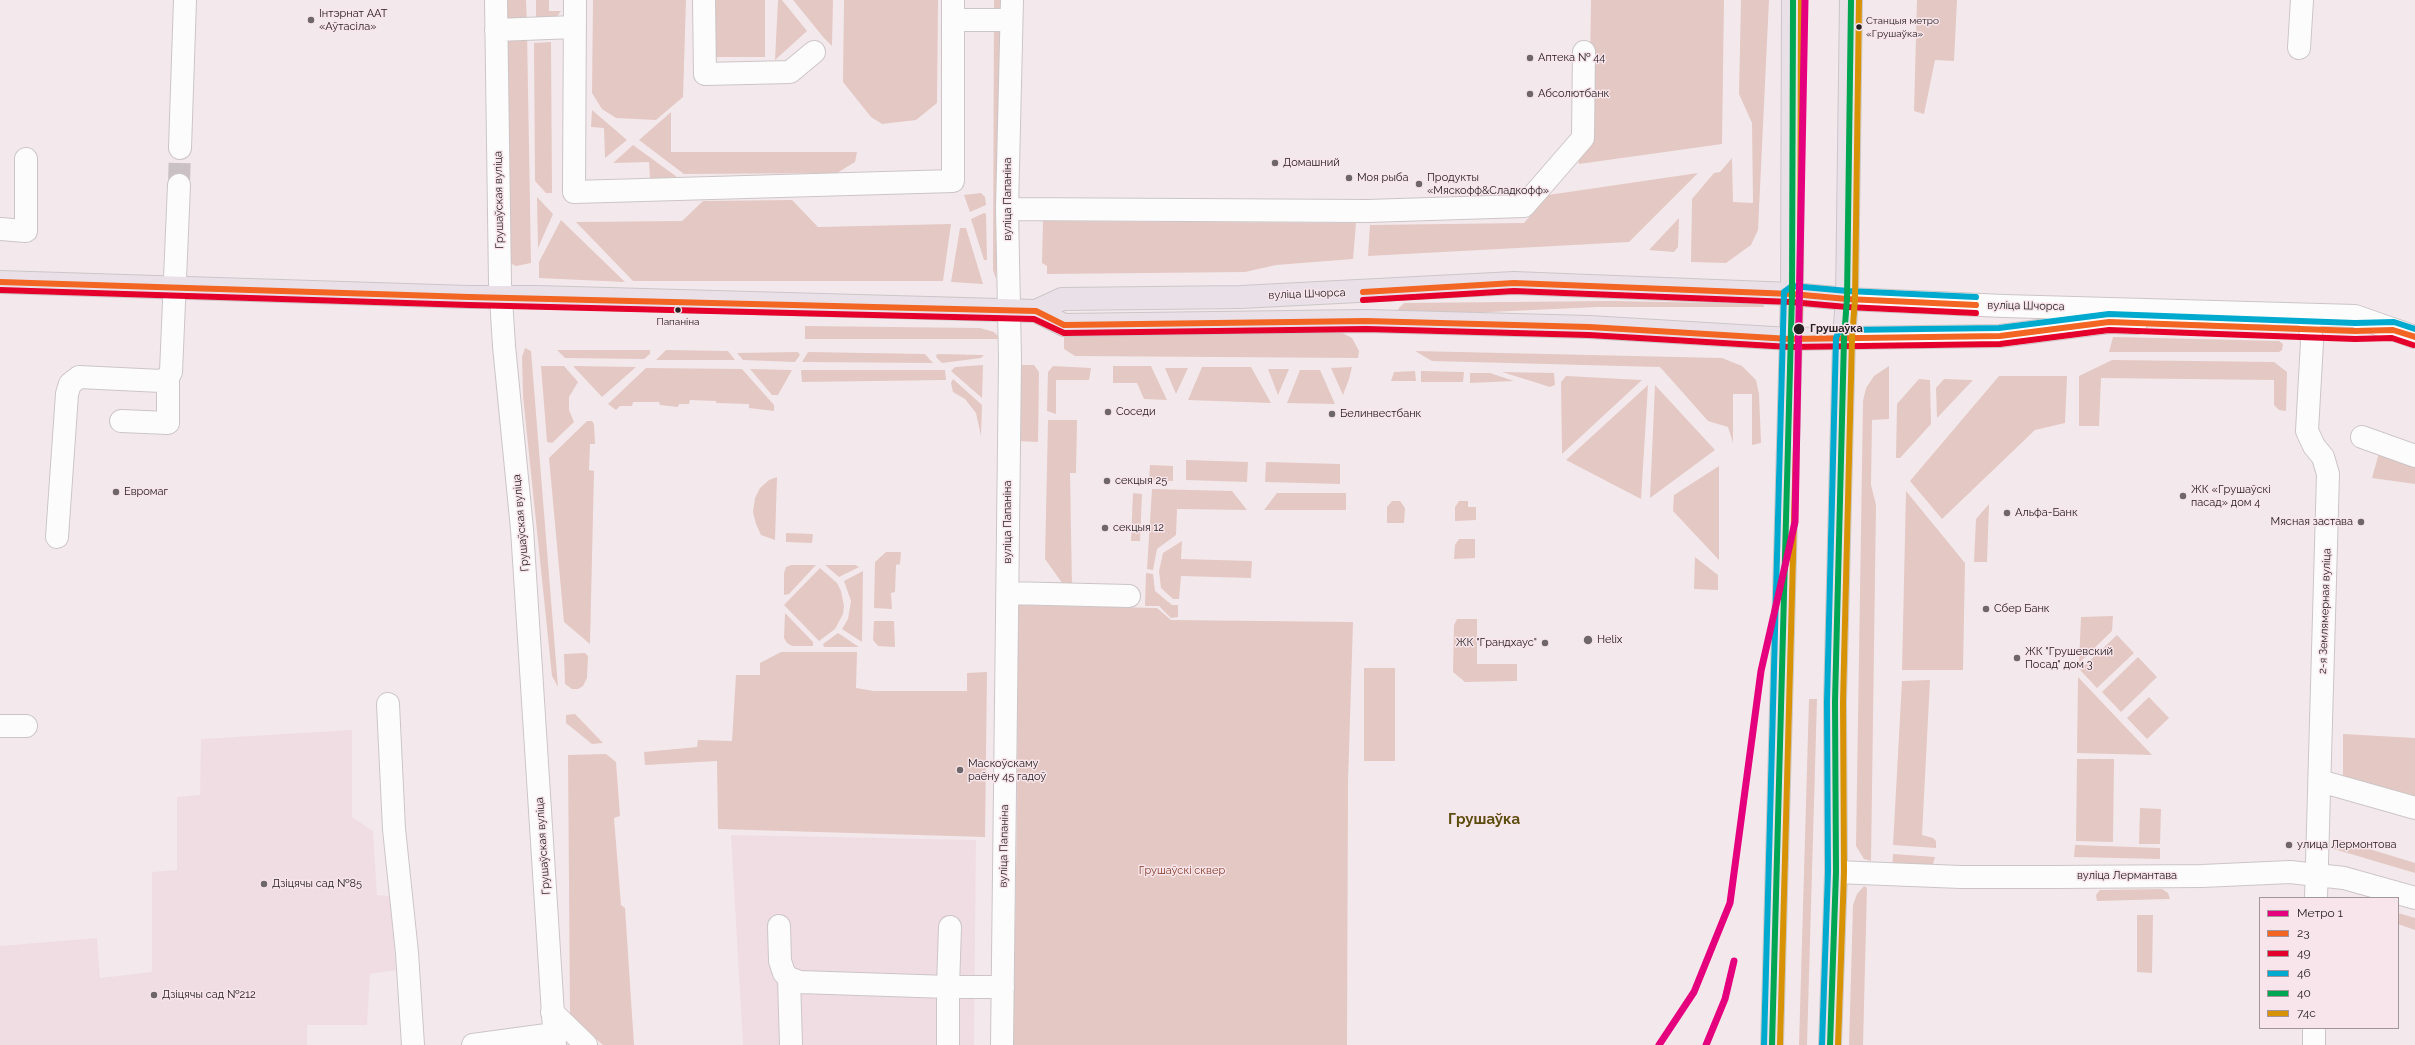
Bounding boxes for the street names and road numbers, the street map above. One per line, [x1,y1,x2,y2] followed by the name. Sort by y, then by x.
[492,151,506,249] street label: Грушаўская вуліца
[1001,158,1015,240] street label: вуліца Папаніна
[1268,286,1346,302] street label: вуліца Шчорса
[1987,299,2065,313] street label: вуліца Шчорса
[510,474,532,572] street label: Грушаўская вуліца
[1001,481,1015,563] street label: вуліца Папаніна
[2316,548,2334,674] street label: 2-я Землямерная вуліца
[533,797,553,895] street label: Грушаўская вуліца
[997,804,1011,888] street label: вуліца Папаніна
[2077,869,2177,883] street label: вуліца Лермантава

